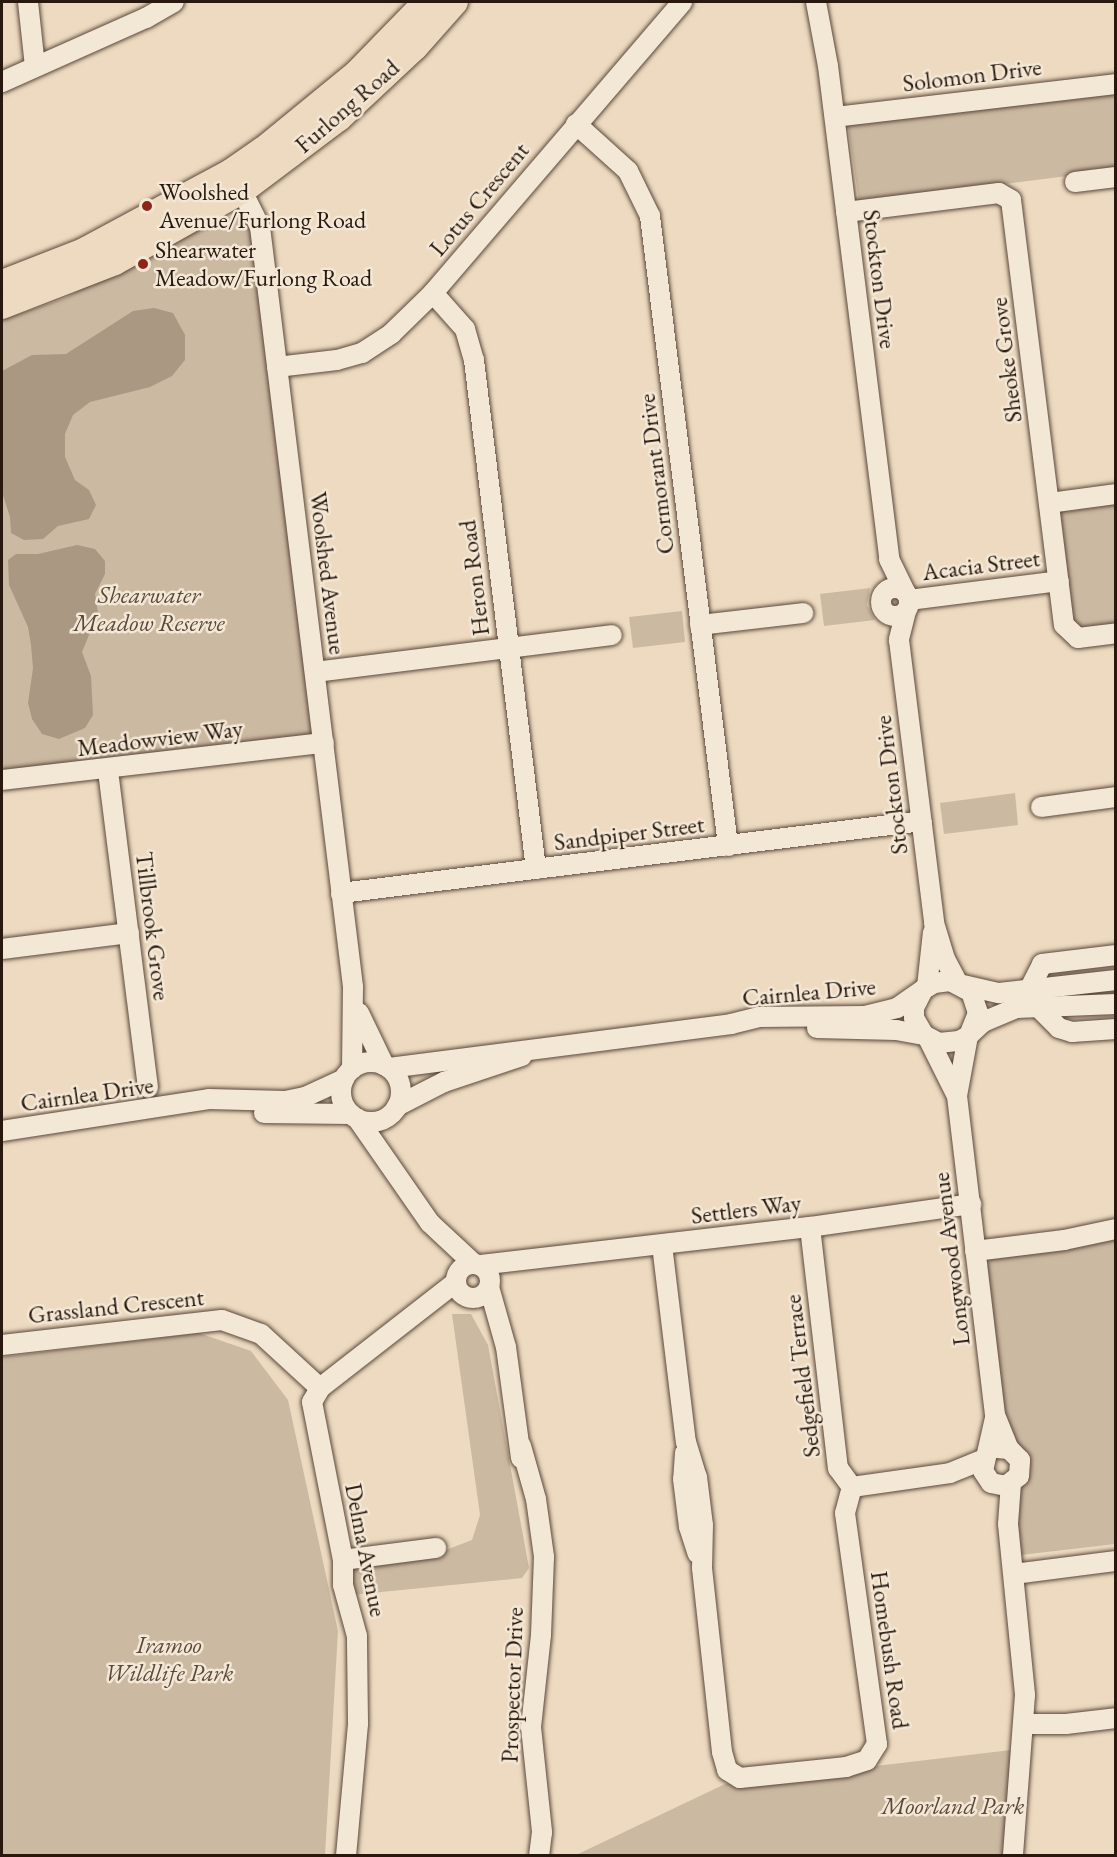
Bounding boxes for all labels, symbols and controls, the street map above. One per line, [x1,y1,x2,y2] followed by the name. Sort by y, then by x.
[901,52,1043,98] street label: Solomon Drive
[289,53,405,159] street label: Furlong Road
[423,136,535,262] street label: Lotus Crescent
[159,178,366,234] place label: Woolshed Avenue/Furlong Road
[140,199,154,213] marker: Woolshed Avenue/Furlong Road
[857,208,903,350] street label: Stockton Drive
[155,236,372,292] place label: Shearwater Meadow/Furlong Road
[136,257,150,271] marker: Shearwater Meadow/Furlong Road
[984,296,1028,424] street label: Sheoke Grove
[632,392,680,556] street label: Cormorant Drive
[304,490,352,656] street label: Woolshed Avenue
[453,518,495,638] street label: Heron Road
[921,543,1041,587] street label: Acacia Street
[73,581,225,637] park label: Shearwater Meadow Reserve
[76,714,244,762] street label: Meadowview Way
[868,714,914,856] street label: Stockton Drive
[552,809,706,857] street label: Sandpiper Street
[130,850,176,1002] street label: Tillbrook Grove
[741,972,877,1012] street label: Cairnlea Drive
[19,1070,155,1118] street label: Cairnlea Drive
[926,1171,976,1347] street label: Longwood Avenue
[689,1188,803,1230] street label: Settlers Way
[27,1282,205,1330] street label: Grassland Crescent
[778,1293,826,1459] street label: Sedgefield Terrace
[339,1481,393,1619] street label: Delma Avenue
[865,1569,915,1731] street label: Homebush Road
[495,1607,529,1763] street label: Prospector Drive
[105,1631,233,1687] park label: Iramoo Wildlife Park
[882,1792,1024,1820] park label: Moorland Park

